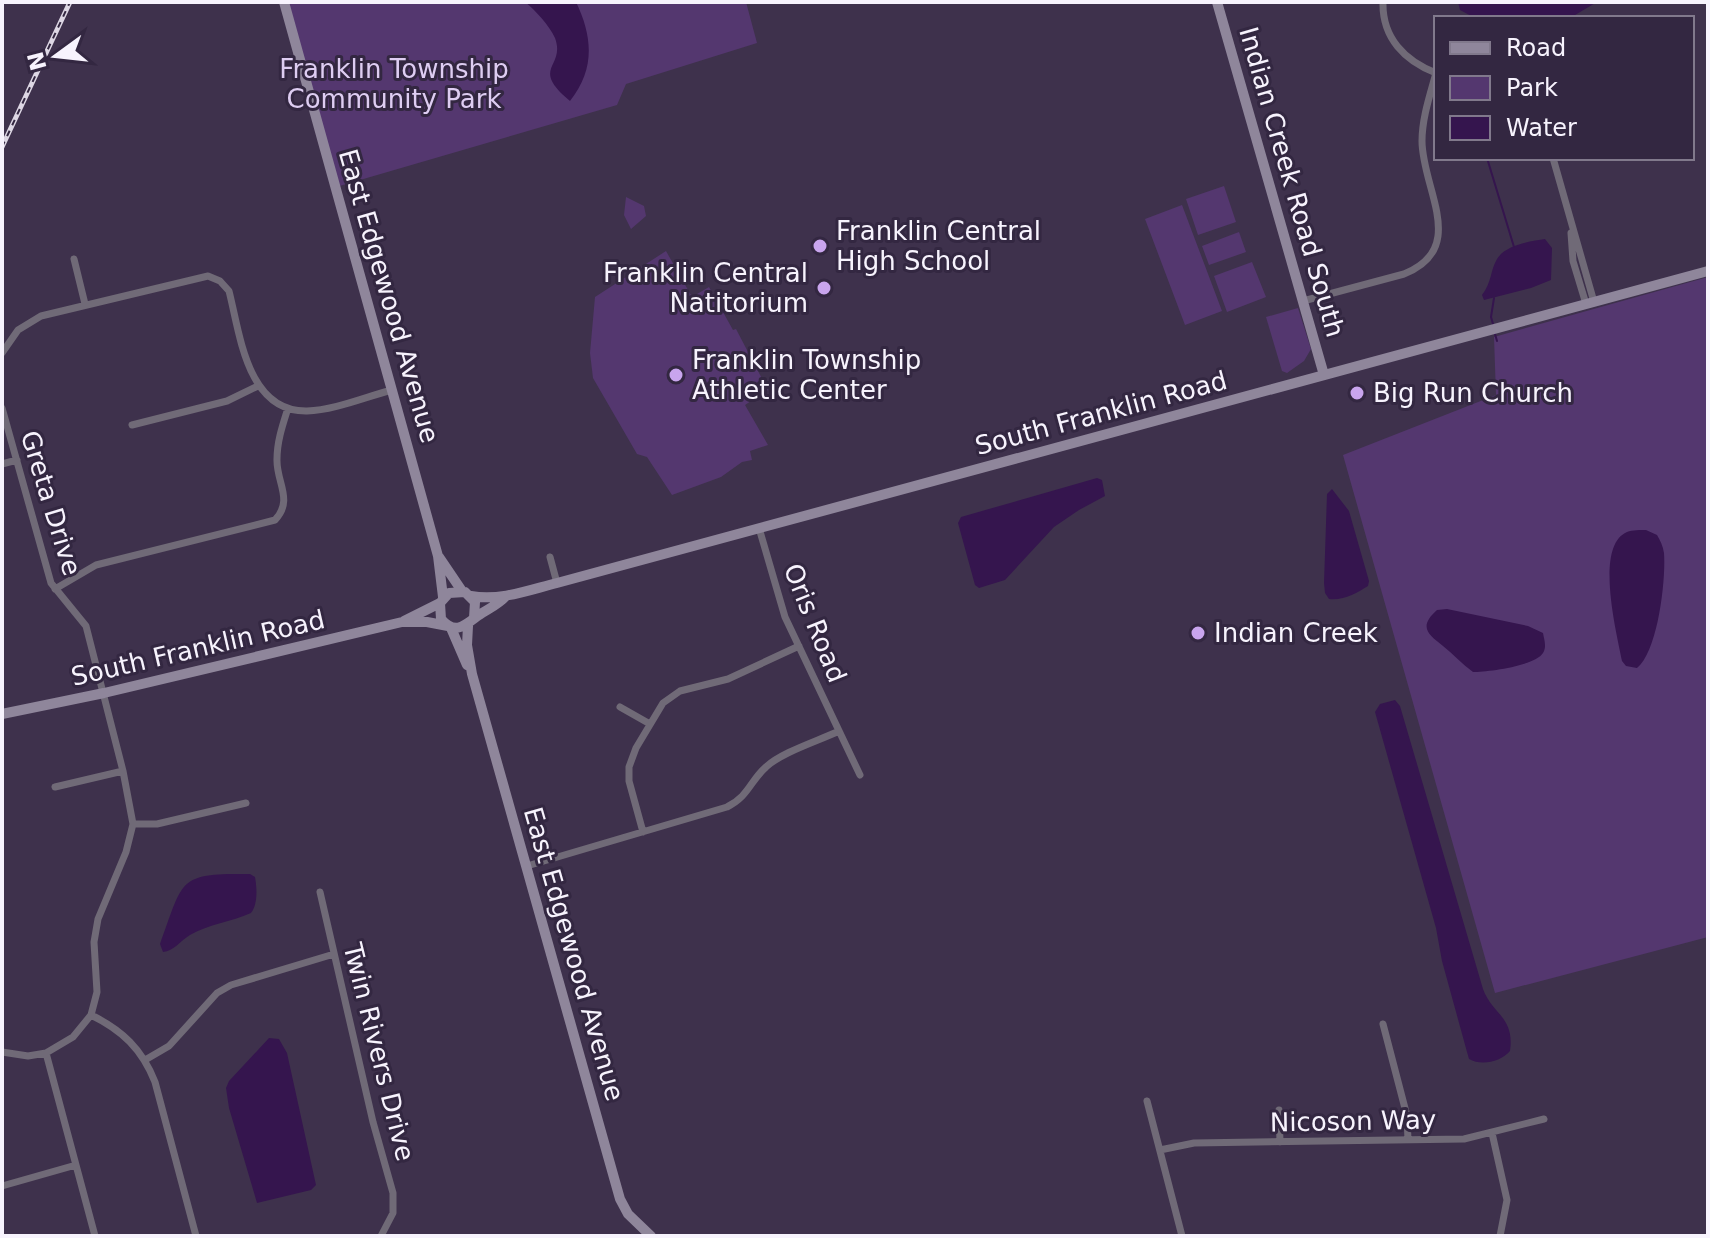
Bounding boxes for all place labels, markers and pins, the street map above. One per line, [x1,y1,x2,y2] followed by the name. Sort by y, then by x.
[836,216,1041,276] place label: Franklin Central High School
[811,237,829,255] marker: Franklin Central High School
[603,258,808,318] place label: Franklin Central Natitorium
[815,279,833,297] marker: Franklin Central Natitorium
[692,345,921,405] place label: Franklin Township Athletic Center
[667,366,685,384] marker: Franklin Township Athletic Center
[1373,378,1573,408] place label: Big Run Church
[1348,384,1366,402] marker: Big Run Church
[1214,618,1378,648] place label: Indian Creek
[1189,624,1207,642] marker: Indian Creek

